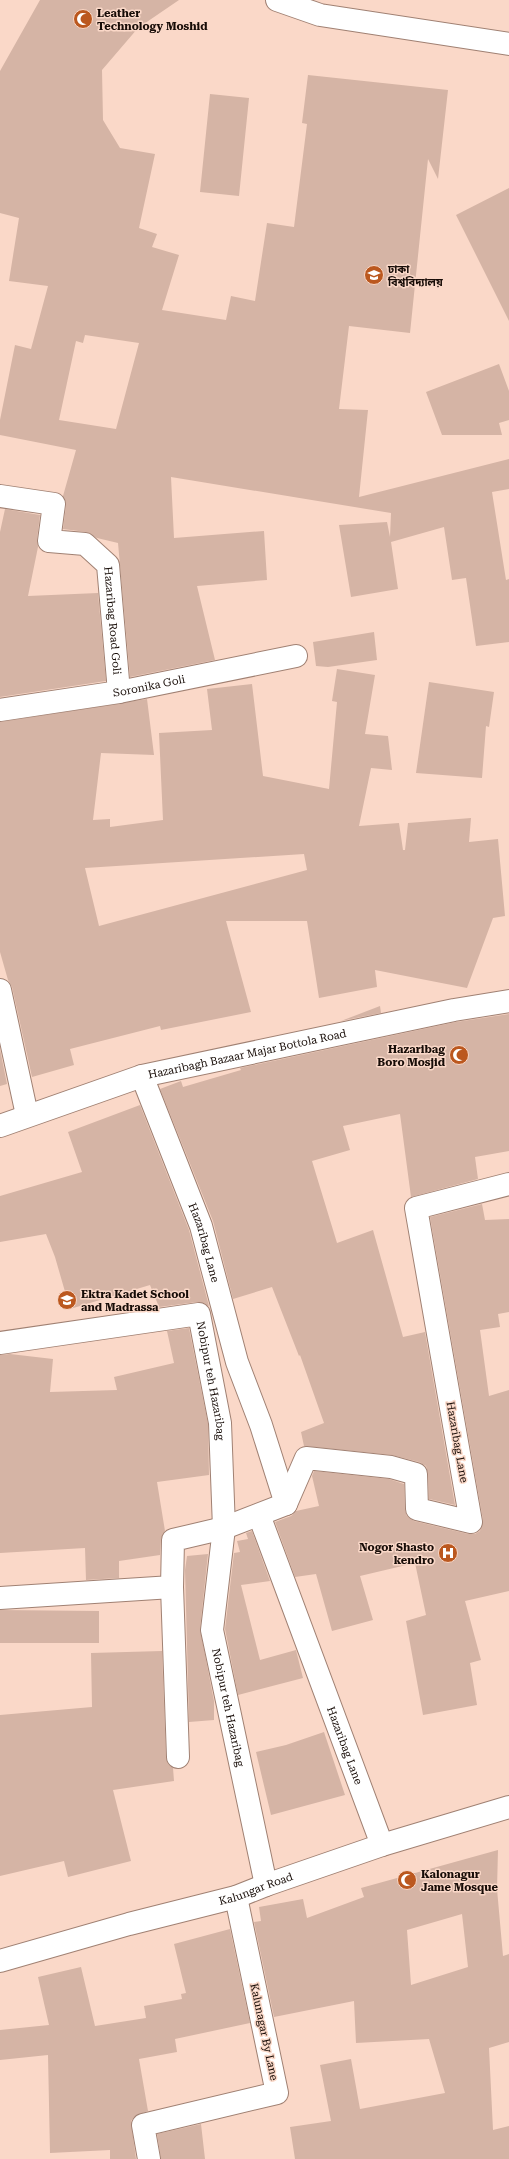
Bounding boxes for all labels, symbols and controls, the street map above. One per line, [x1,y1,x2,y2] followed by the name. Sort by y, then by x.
[97,7,208,33] place label: Leather Technology Moshid
[72,8,94,30] mosque icon: Leather Technology Moshid
[387,263,443,289] place label: ঢাকা বিশ্ববিদ্যালয়
[363,264,385,286] school or university icon: ঢাকা বিশ্ববিদ্যালয়
[102,566,124,676] street label: Hazaribag Road Goli
[112,672,187,699] street label: Soronika Goli
[147,1026,347,1081] street label: Hazaribagh Bazaar Majar Bottola Road
[377,1043,446,1069] place label: Hazaribag Boro Mosjid
[448,1044,470,1066] mosque icon: Hazaribag Boro Mosjid
[186,1201,222,1284] street label: Hazaribag Lane
[81,1288,189,1314] place label: Ektra Kadet School and Madrassa
[56,1289,78,1311] school or university icon: Ektra Kadet School and Madrassa
[194,1320,227,1441] street label: Nobipur teh Hazaribag
[443,1400,471,1484] street label: Hazaribag Lane
[359,1541,434,1567] place label: Nogor Shasto kendro
[437,1542,459,1564] hospital icon: Nogor Shasto kendro
[210,1647,247,1769] street label: Nobipur teh Hazaribag
[324,1705,365,1786] street label: Hazaribag Lane
[421,1868,498,1894] place label: Kalonagur Jame Mosque
[396,1869,418,1891] mosque icon: Kalonagur Jame Mosque
[218,1870,295,1908] street label: Kalungar Road
[247,1982,281,2082] street label: Kalunagar By Lane

